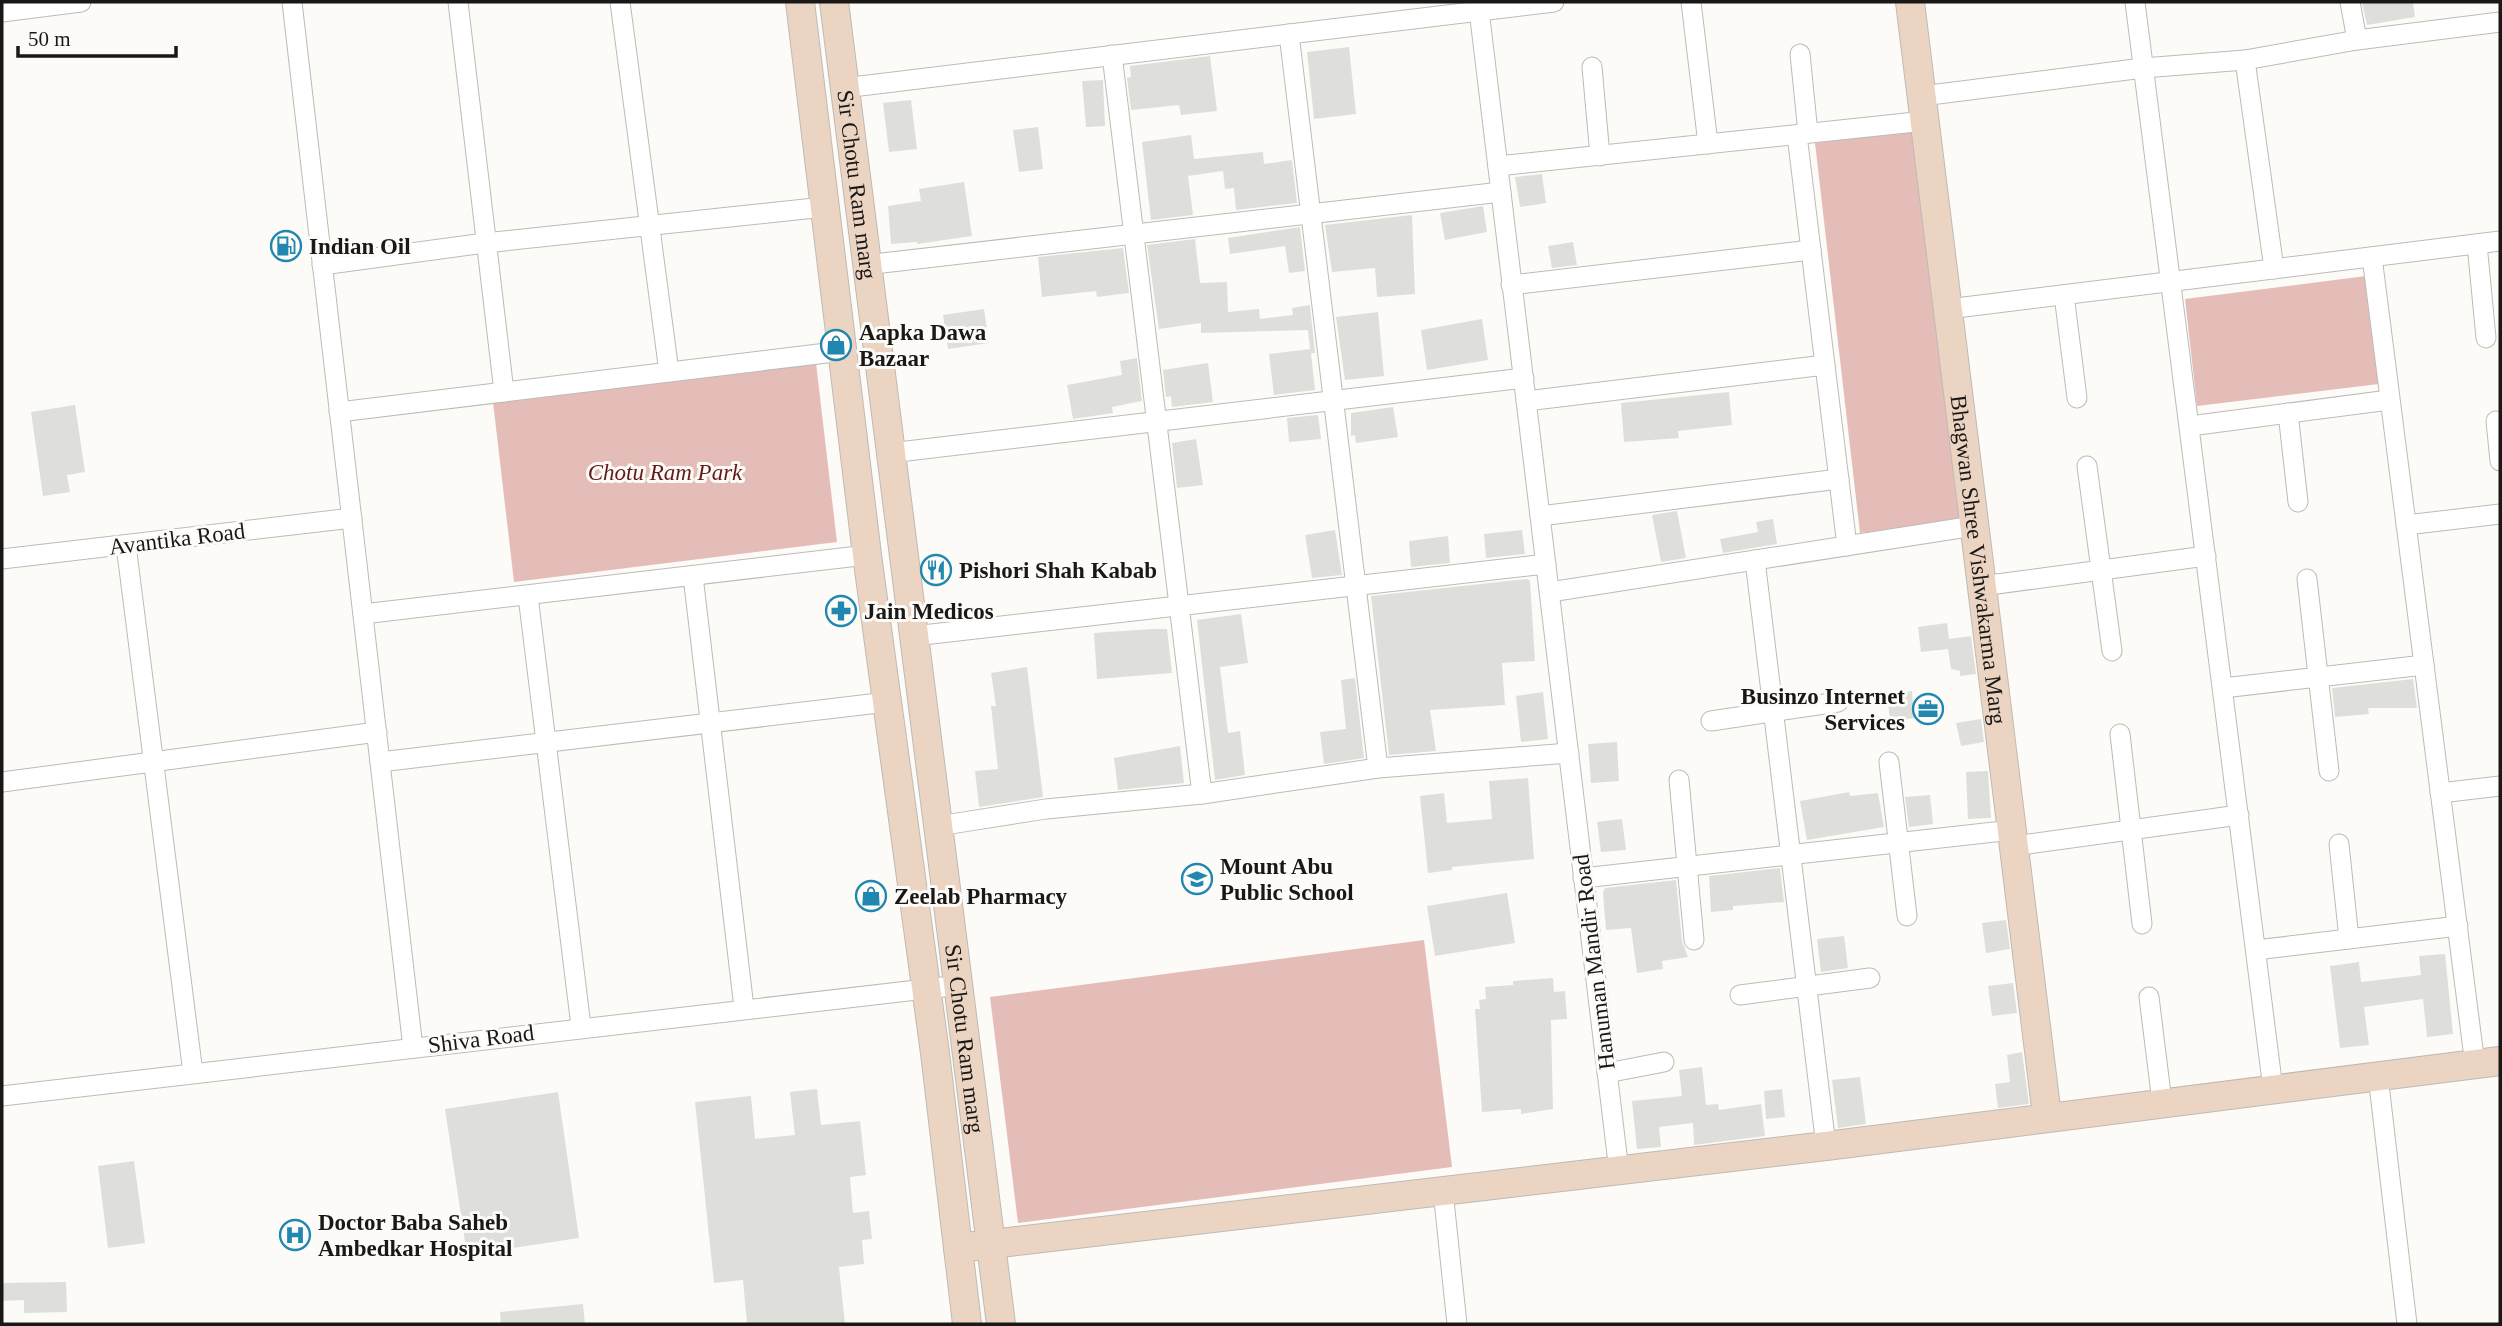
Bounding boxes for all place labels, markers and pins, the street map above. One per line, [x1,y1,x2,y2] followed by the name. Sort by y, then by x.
[269,229,303,263] fuel station icon: Indian Oil
[309,234,411,259] place label: Indian Oil
[859,320,987,371] place label: Aapka Dawa Bazaar
[819,328,853,362] shop icon: Aapka Dawa Bazaar
[919,553,953,587] restaurant icon: Pishori Shah Kabab
[959,558,1157,583] place label: Pishori Shah Kabab
[824,594,858,628] pharmacy icon: Jain Medicos
[864,599,994,624] place label: Jain Medicos
[1741,684,1905,735] place label: Businzo Internet Services
[1911,692,1945,726] office icon: Businzo Internet Services
[1220,854,1354,905] place label: Mount Abu Public School
[1180,862,1214,896] school or university icon: Mount Abu Public School
[854,879,888,913] shop icon: Zeelab Pharmacy
[894,884,1068,909] place label: Zeelab Pharmacy
[318,1210,512,1261] place label: Doctor Baba Saheb Ambedkar Hospital
[278,1218,312,1252] hospital icon: Doctor Baba Saheb Ambedkar Hospital

